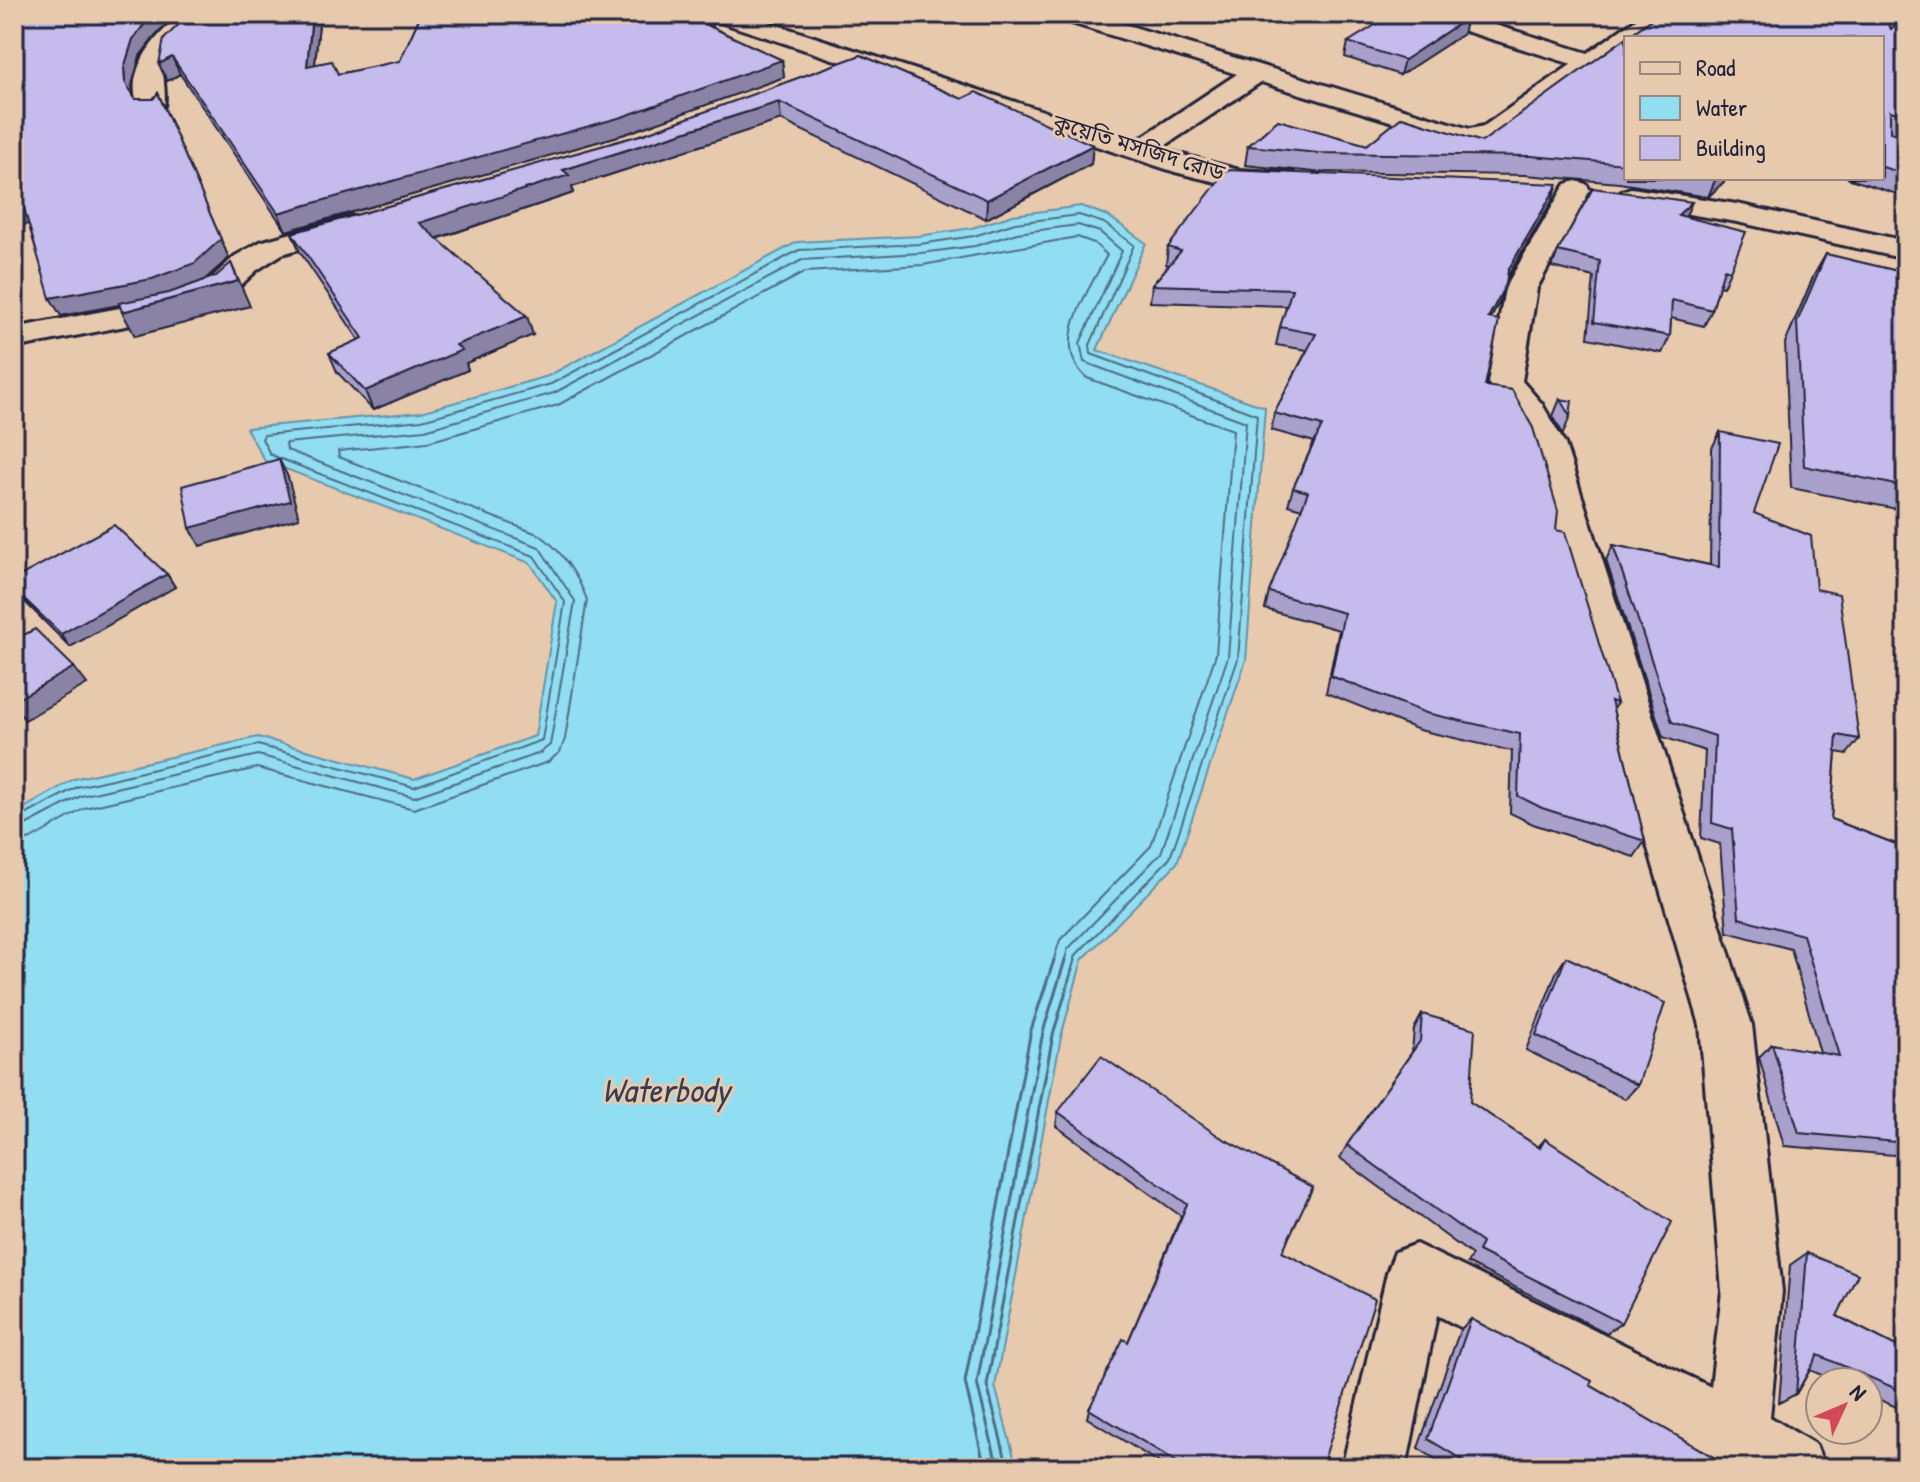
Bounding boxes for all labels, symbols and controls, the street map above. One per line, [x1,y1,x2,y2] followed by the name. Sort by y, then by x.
[1624,36,1884,180] legend
[1696,51,1735,83] text: Road
[1696,91,1747,123] text: Water
[1049,106,1229,187] street label: কুয়েতি মসজিদ রোড
[1696,131,1766,163] text: Building
[602,1067,734,1113] water label: Waterbody
[1804,1366,1884,1446] north arrow
[1844,1377,1873,1407] text: N

